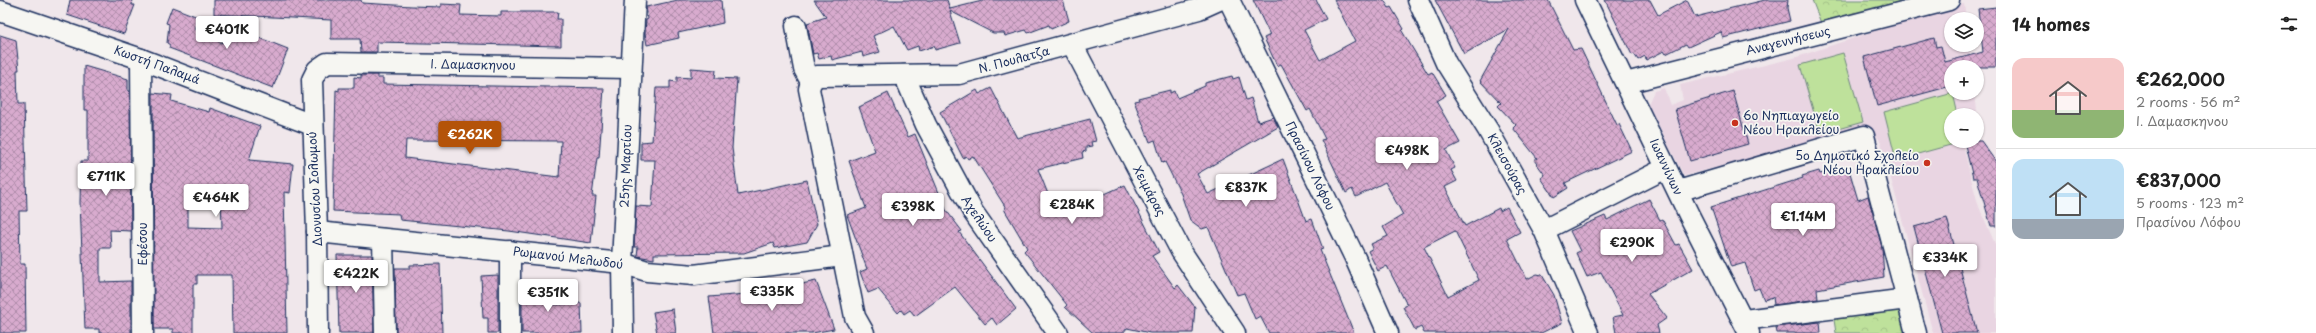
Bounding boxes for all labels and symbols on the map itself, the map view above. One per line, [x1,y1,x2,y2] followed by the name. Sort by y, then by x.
[199,16,255,50] pin: €401K
[1744,21,1832,59] street label: Αναγεννήσεως
[112,40,203,88] street label: Κωστή Παλαμά
[976,41,1052,77] street label: Ν. Πουλατζα
[430,54,516,74] street label: Ι. Δαμασκηνου
[1743,106,1839,138] place label: 6ο Νηπιαγωγείο Νέου Ηρακλείου
[1282,118,1340,213] street label: Πρασίνου Λόφου
[1730,118,1740,128] marker: 6ο Νηπιαγωγείο Νέου Ηρακλείου
[442,121,498,155] pin: €262K
[615,124,635,208] street label: 25ης Μαρτίου
[1484,130,1532,197] street label: Κλεισούρας
[302,131,326,247] street label: Διονυσίου Σολωμού
[1646,135,1688,198] street label: Ιωαννίνων
[1379,137,1435,171] pin: €498K
[1795,146,1919,178] place label: 5ο Δημοτικό Σχολείο Νέου Ηρακλείου
[1922,158,1932,168] marker: 5ο Δημοτικό Σχολείο Νέου Ηρακλείου
[1129,162,1171,219] street label: Χειμάρας
[78,163,134,197] pin: €711K
[1218,174,1274,208] pin: €837K
[188,184,244,218] pin: €464K
[958,191,1002,245] street label: Αχελώου
[1044,191,1100,225] pin: €284K
[885,193,941,227] pin: €398K
[1770,203,1836,237] pin: €1.14M
[133,222,151,266] street label: Εφέσου
[1604,229,1660,263] pin: €290K
[512,241,625,273] street label: Ρωμανού Μελωδού
[1917,244,1973,278] pin: €334K
[328,260,384,294] pin: €422K
[744,278,800,312] pin: €335K
[520,279,576,313] pin: €351K

